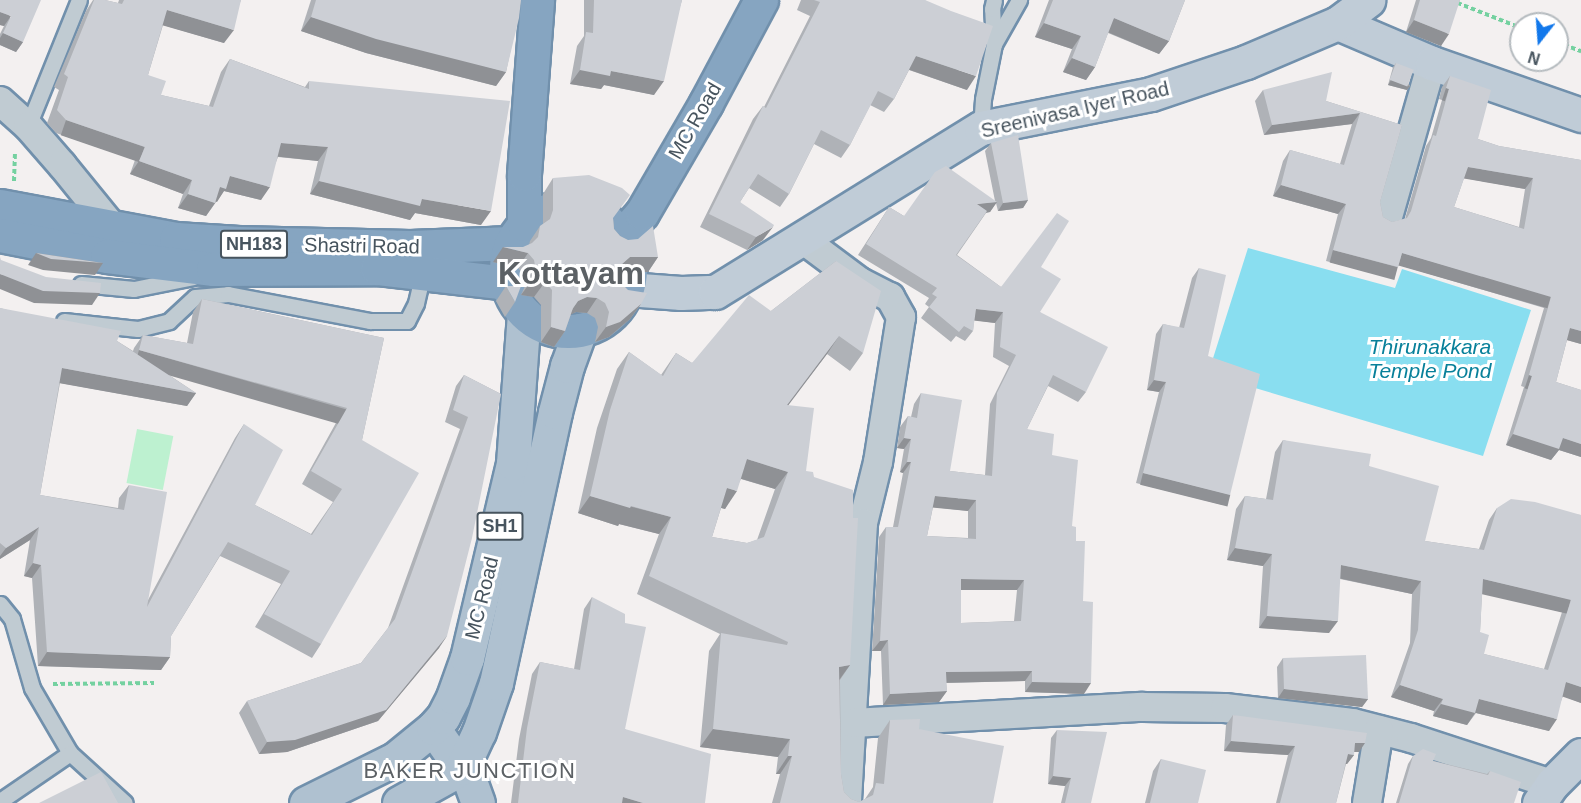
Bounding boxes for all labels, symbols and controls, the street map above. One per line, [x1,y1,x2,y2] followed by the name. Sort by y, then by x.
[1509,12,1569,72] north arrow
[1526,48,1542,68] text: N
[979,77,1171,143] street label: Sreenivasa Iyer Road
[663,78,727,164] street label: MC Road
[220,229,288,259] road number: NH183
[304,233,420,259] street label: Shastri Road
[498,254,644,292] district label: Kottayam
[1369,334,1491,384] water label: Thirunakkara Temple Pond
[476,511,524,541] road number: SH1
[460,554,504,642] street label: MC Road
[364,758,576,784] district label: BAKER JUNCTION

